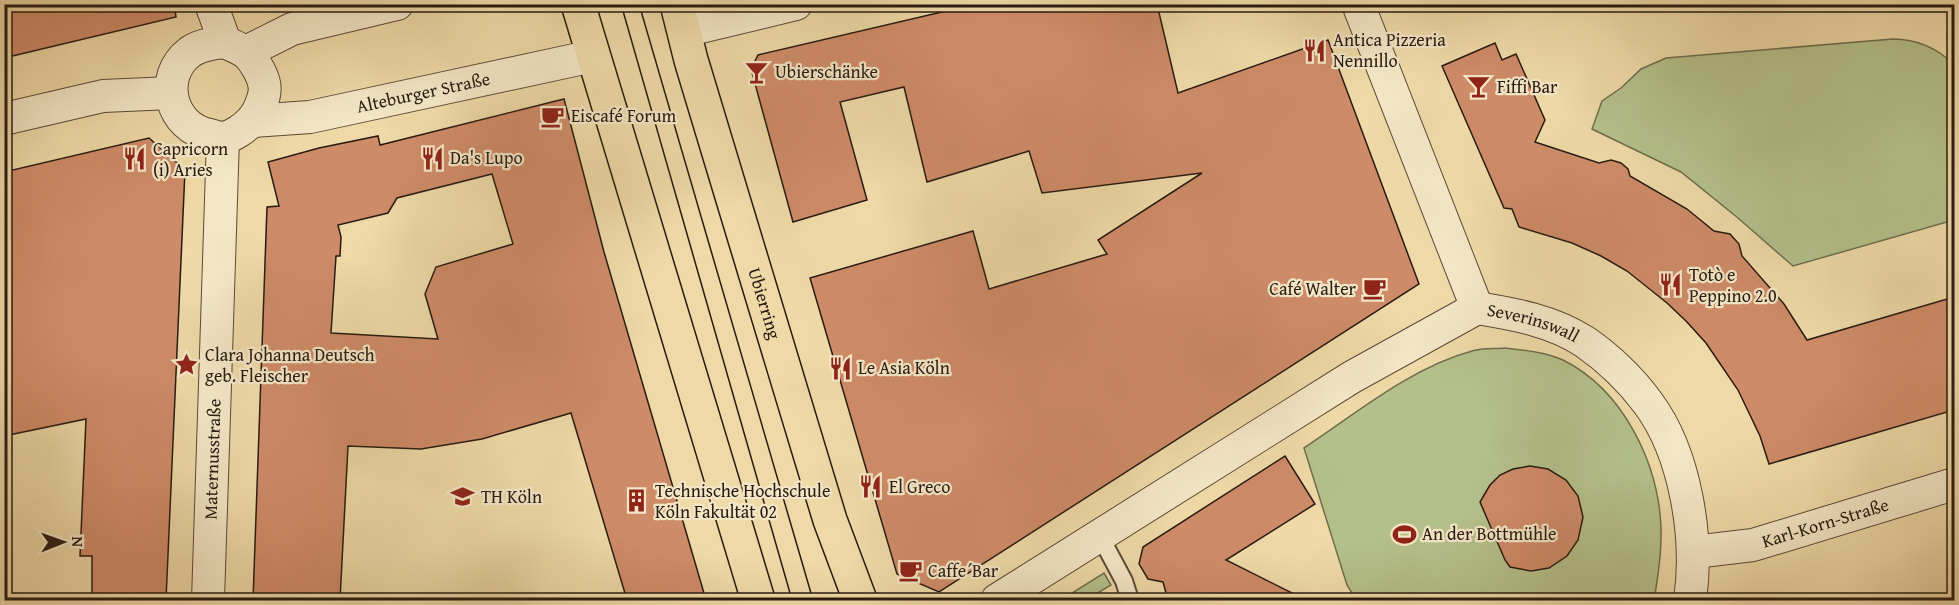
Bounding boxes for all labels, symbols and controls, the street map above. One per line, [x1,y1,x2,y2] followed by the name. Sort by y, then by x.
[1333,26,1446,74] place label: Antica Pizzeria Nennillo
[1302,37,1328,63] restaurant icon: Antica Pizzeria Nennillo
[775,58,878,85] place label: Ubierschänke
[744,59,770,85] bar icon: Ubierschänke
[354,65,492,120] street label: Alteburger Straße
[1497,73,1558,100] place label: Fiffi Bar
[1466,74,1492,100] bar icon: Fiffi Bar
[571,102,676,129] place label: Eiscafé Forum
[540,103,566,129] cafe icon: Eiscafé Forum
[153,135,228,183] place label: Capricorn (i) Aries
[450,144,523,171] place label: Da's Lupo
[419,145,445,171] restaurant icon: Da's Lupo
[122,146,148,172] restaurant icon: Capricorn (i) Aries
[1689,261,1777,309] place label: Totò e Peppino 2.0
[741,264,789,342] street label: Ubierring
[1658,272,1684,298] restaurant icon: Totò e Peppino 2.0
[1269,275,1357,302] place label: Café Walter
[1361,276,1387,302] cafe icon: Café Walter
[1485,296,1585,349] street label: Severinswall
[205,341,375,389] place label: Clara Johanna Deutsch geb. Fleischer
[174,352,200,378] place icon: Clara Johanna Deutsch geb. Fleischer
[858,354,950,381] place label: Le Asia Köln
[827,355,853,381] restaurant icon: Le Asia Köln
[197,398,228,520] street label: Maternusstraße
[889,473,951,500] place label: El Greco
[858,474,884,500] restaurant icon: El Greco
[655,477,830,525] place label: Technische Hochschule Köln Fakultät 02
[481,483,542,510] place label: TH Köln
[450,484,476,510] school or university icon: TH Köln
[624,488,650,514] building icon: Technische Hochschule Köln Fakultät 02
[1758,491,1892,555] street label: Karl-Korn-Straße
[33,512,93,572] north arrow
[1422,520,1557,547] place label: An der Bottmühle
[1391,521,1417,547] sports icon: An der Bottmühle
[66,536,90,548] text: N
[928,557,999,584] place label: Caffe´Bar
[897,558,923,584] cafe icon: Caffe´Bar

